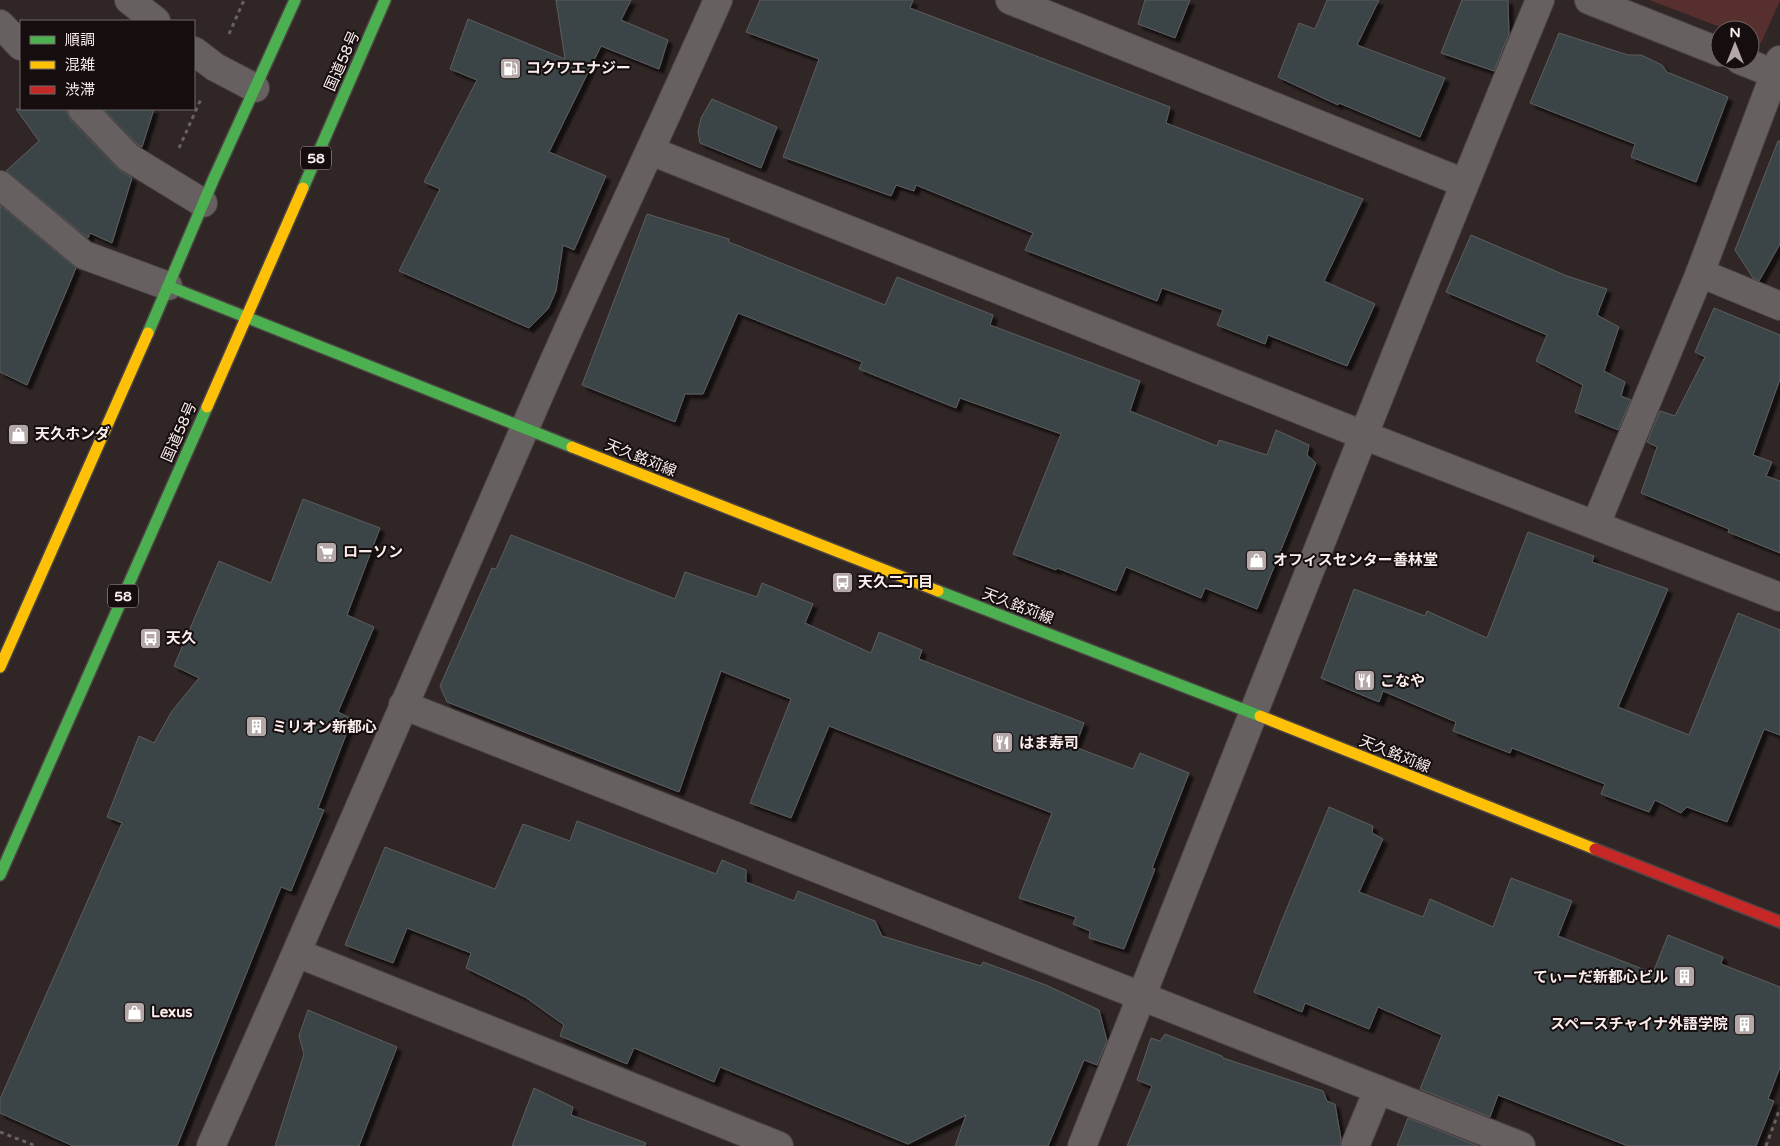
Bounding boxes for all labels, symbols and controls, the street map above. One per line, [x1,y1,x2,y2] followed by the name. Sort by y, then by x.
[20,20,195,110] legend
[1710,20,1760,70] north arrow
[1729,24,1741,41] text: N
[321,28,363,94] street label: 国道58号
[65,31,95,49] text: 順調
[65,56,95,74] text: 混雑
[498,56,522,80] fuel station icon: コクワエナジー
[526,59,631,77] place label: コクワエナジー
[65,81,95,99] text: 渋滞
[301,146,331,170] road number: 58
[158,399,200,465] street label: 国道58号
[7,422,31,446] shop icon: 天久ホンダ
[35,425,110,443] place label: 天久ホンダ
[603,436,679,480] street label: 天久銘苅線
[315,540,339,564] supermarket icon: ローソン
[343,543,403,561] place label: ローソン
[1245,548,1269,572] shop icon: オフィスセンター善林堂
[1273,551,1438,569] place label: オフィスセンター善林堂
[830,570,854,594] bus stop icon: 天久二丁目
[858,573,933,591] place label: 天久二丁目
[108,584,138,608] road number: 58
[980,584,1056,628] street label: 天久銘苅線
[138,626,162,650] bus stop icon: 天久
[166,629,196,647] place label: 天久
[1352,669,1376,693] restaurant icon: こなや
[1380,672,1425,690] place label: こなや
[244,715,268,739] building icon: ミリオン新都心
[272,718,377,736] place label: ミリオン新都心
[991,731,1015,755] restaurant icon: はま寿司
[1357,732,1433,776] street label: 天久銘苅線
[1019,734,1079,752] place label: はま寿司
[1672,965,1696,989] building icon: てぃーだ新都心ビル
[1533,968,1668,986] place label: てぃーだ新都心ビル
[123,1000,147,1024] shop icon: Lexus
[151,1003,193,1021] place label: Lexus
[1732,1012,1756,1036] building icon: スペースチャイナ外語学院
[1550,1015,1728,1033] place label: スペースチャイナ外語学院

